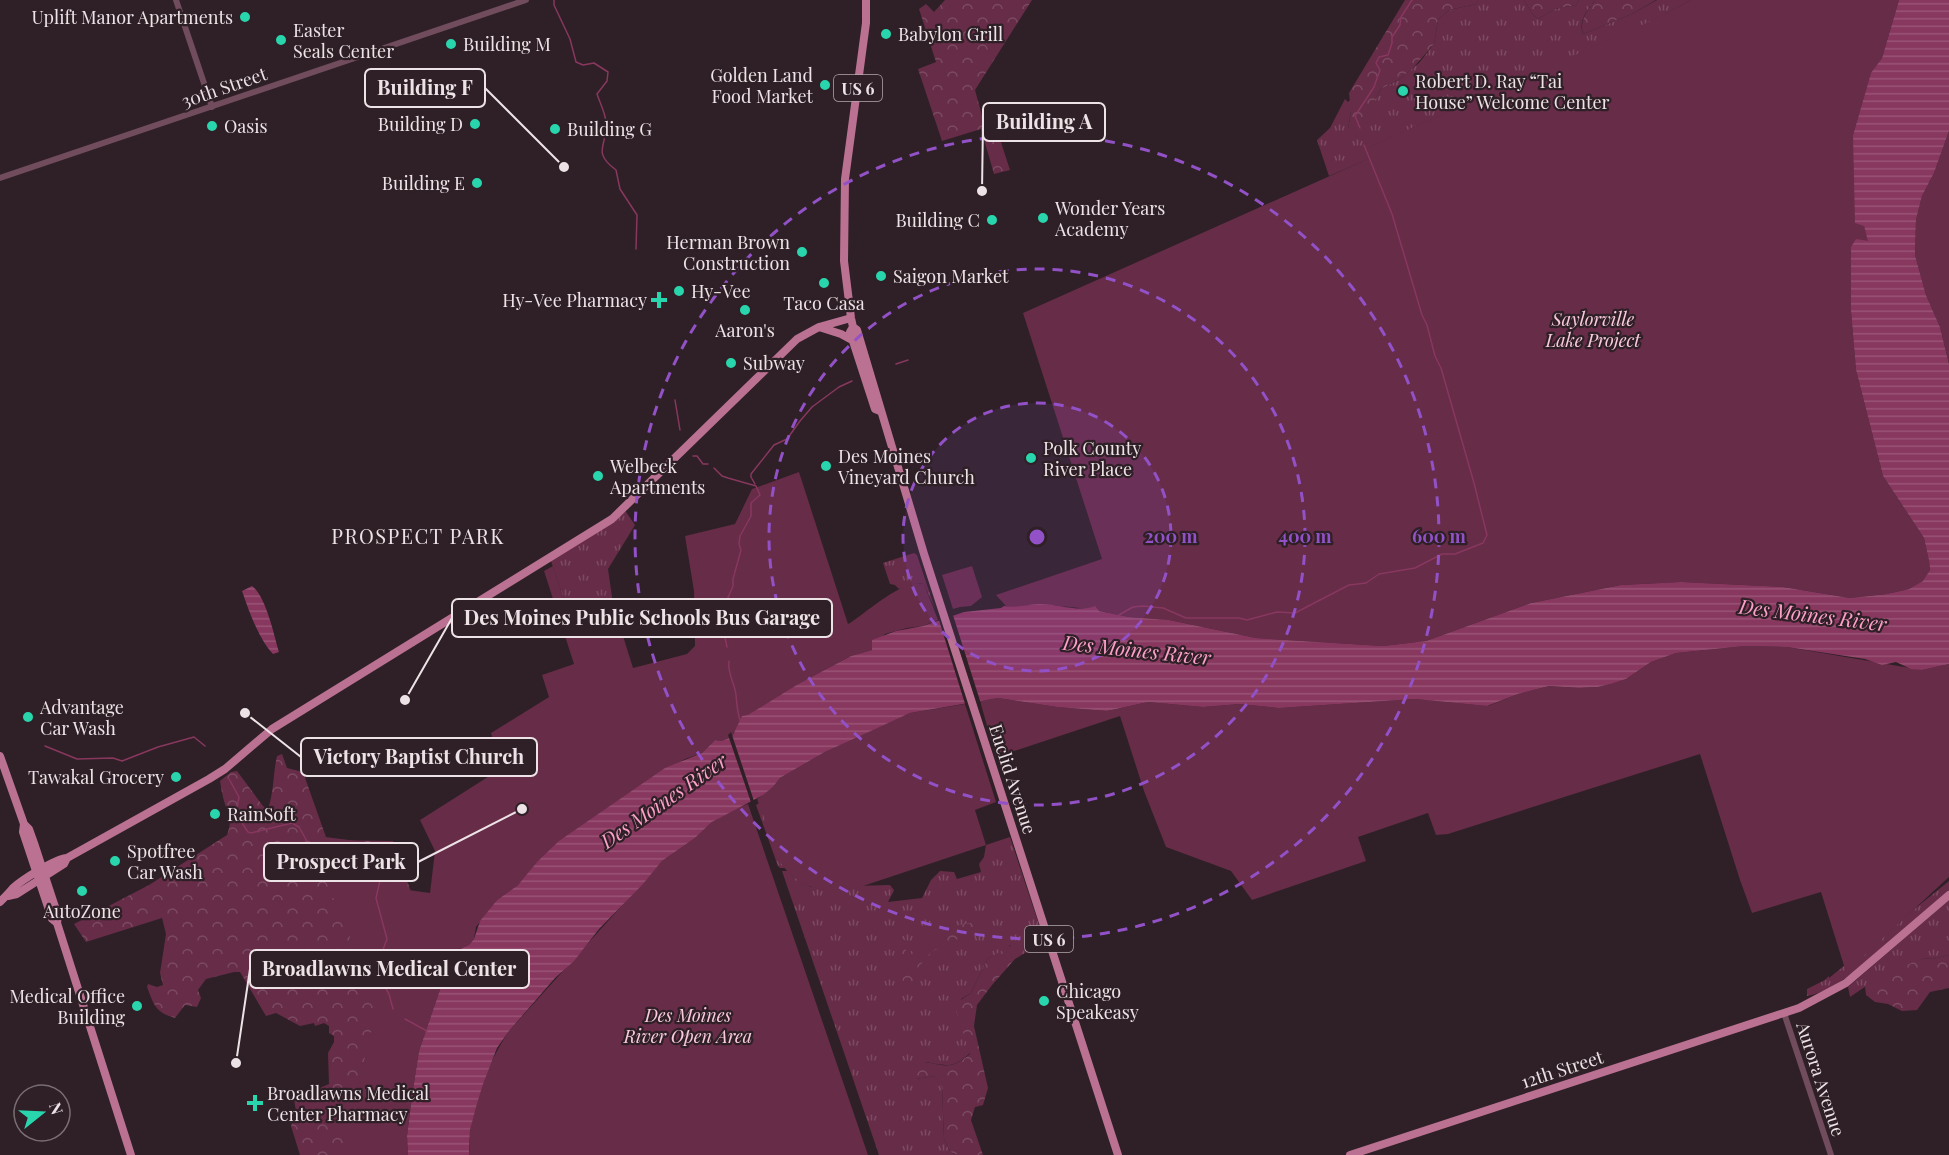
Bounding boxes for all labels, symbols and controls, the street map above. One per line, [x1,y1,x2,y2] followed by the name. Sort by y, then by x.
[32,5,233,29] place label: Uplift Manor Apartments
[238,10,252,24] marker: Uplift Manor Apartments
[293,18,394,63] place label: Easter Seals Center
[898,22,1003,46] place label: Babylon Grill
[879,27,893,41] marker: Babylon Grill
[463,32,551,56] place label: Building M
[274,33,288,47] marker: Easter Seals Center
[444,37,458,51] marker: Building M
[178,61,270,113] street label: 30th Street
[710,63,814,108] place label: Golden Land Food Market
[365,69,485,107] callout: Building F
[1415,69,1610,114] place label: Robert D. Ray “Tai House” Welcome Center
[377,73,473,100] text: Building F
[834,75,882,101] road number: US 6
[818,78,832,92] marker: Golden Land Food Market
[1396,84,1410,98] marker: Robert D. Ray “Tai House” Welcome Center
[983,103,1105,141] callout: Building A
[996,107,1093,134] text: Building A
[378,112,463,136] place label: Building D
[224,114,268,138] place label: Oasis
[468,117,482,131] marker: Building D
[567,117,652,141] place label: Building G
[205,119,219,133] marker: Oasis
[548,122,562,136] marker: Building G
[382,171,465,195] place label: Building E
[470,176,484,190] marker: Building E
[1054,196,1165,241] place label: Wonder Years Academy
[895,208,980,232] place label: Building C
[1036,211,1050,225] marker: Wonder Years Academy
[985,213,999,227] marker: Building C
[666,230,790,275] place label: Herman Brown Construction
[795,245,809,259] marker: Herman Brown Construction
[893,264,1009,288] place label: Saigon Market
[874,269,888,283] marker: Saigon Market
[817,276,831,290] marker: Taco Casa
[691,279,751,303] place label: Hy-Vee
[672,284,686,298] marker: Hy-Vee
[502,288,647,312] place label: Hy-Vee Pharmacy
[783,291,865,315] place label: Taco Casa
[652,293,666,307] marker: Hy-Vee Pharmacy
[738,303,752,317] marker: Aaron's
[1545,307,1641,352] park label: Saylorville Lake Project
[714,318,775,342] place label: Aaron's
[743,351,805,375] place label: Subway
[724,356,738,370] marker: Subway
[1043,436,1141,481] place label: Polk County River Place
[837,444,975,489] place label: Des Moines Vineyard Church
[1024,451,1038,465] marker: Polk County River Place
[609,454,705,499] place label: Welbeck Apartments
[819,459,833,473] marker: Des Moines Vineyard Church
[591,469,605,483] marker: Welbeck Apartments
[331,522,505,549] district label: PROSPECT PARK
[1144,524,1198,548] text: 200 m
[1278,524,1332,548] text: 400 m
[1412,524,1467,548] text: 600 m
[1027,527,1047,547] centre of rings
[1737,591,1890,637] water label: Des Moines River
[452,599,832,637] callout: Des Moines Public Schools Bus Garage
[464,603,820,630] text: Des Moines Public Schools Bus Garage
[1061,628,1214,670] water label: Des Moines River
[39,695,124,740] place label: Advantage Car Wash
[21,710,35,724] marker: Advantage Car Wash
[984,721,1042,837] street label: Euclid Avenue
[301,738,537,776] callout: Victory Baptist Church
[313,742,524,769] text: Victory Baptist Church
[594,746,733,854] water label: Des Moines River
[28,765,164,789] place label: Tawakal Grocery
[169,770,183,784] marker: Tawakal Grocery
[227,802,296,826] place label: RainSoft
[208,807,222,821] marker: RainSoft
[127,839,203,884] place label: Spotfree Car Wash
[264,843,418,881] callout: Prospect Park
[276,847,406,874] text: Prospect Park
[108,854,122,868] marker: Spotfree Car Wash
[75,884,89,898] marker: AutoZone
[42,899,121,923] place label: AutoZone
[1025,926,1073,952] road number: US 6
[250,950,529,988] callout: Broadlawns Medical Center
[262,954,517,981] text: Broadlawns Medical Center
[1056,979,1139,1024] place label: Chicago Speakeasy
[9,984,125,1029] place label: Medical Office Building
[1037,994,1051,1008] marker: Chicago Speakeasy
[130,999,144,1013] marker: Medical Office Building
[623,1003,752,1048] park label: Des Moines River Open Area
[1791,1018,1851,1139] street label: Aurora Avenue
[1518,1044,1607,1094] street label: 12th Street
[267,1081,429,1126] place label: Broadlawns Medical Center Pharmacy
[12,1083,72,1143] north arrow
[248,1096,262,1110] marker: Broadlawns Medical Center Pharmacy
[45,1099,69,1117] text: N

